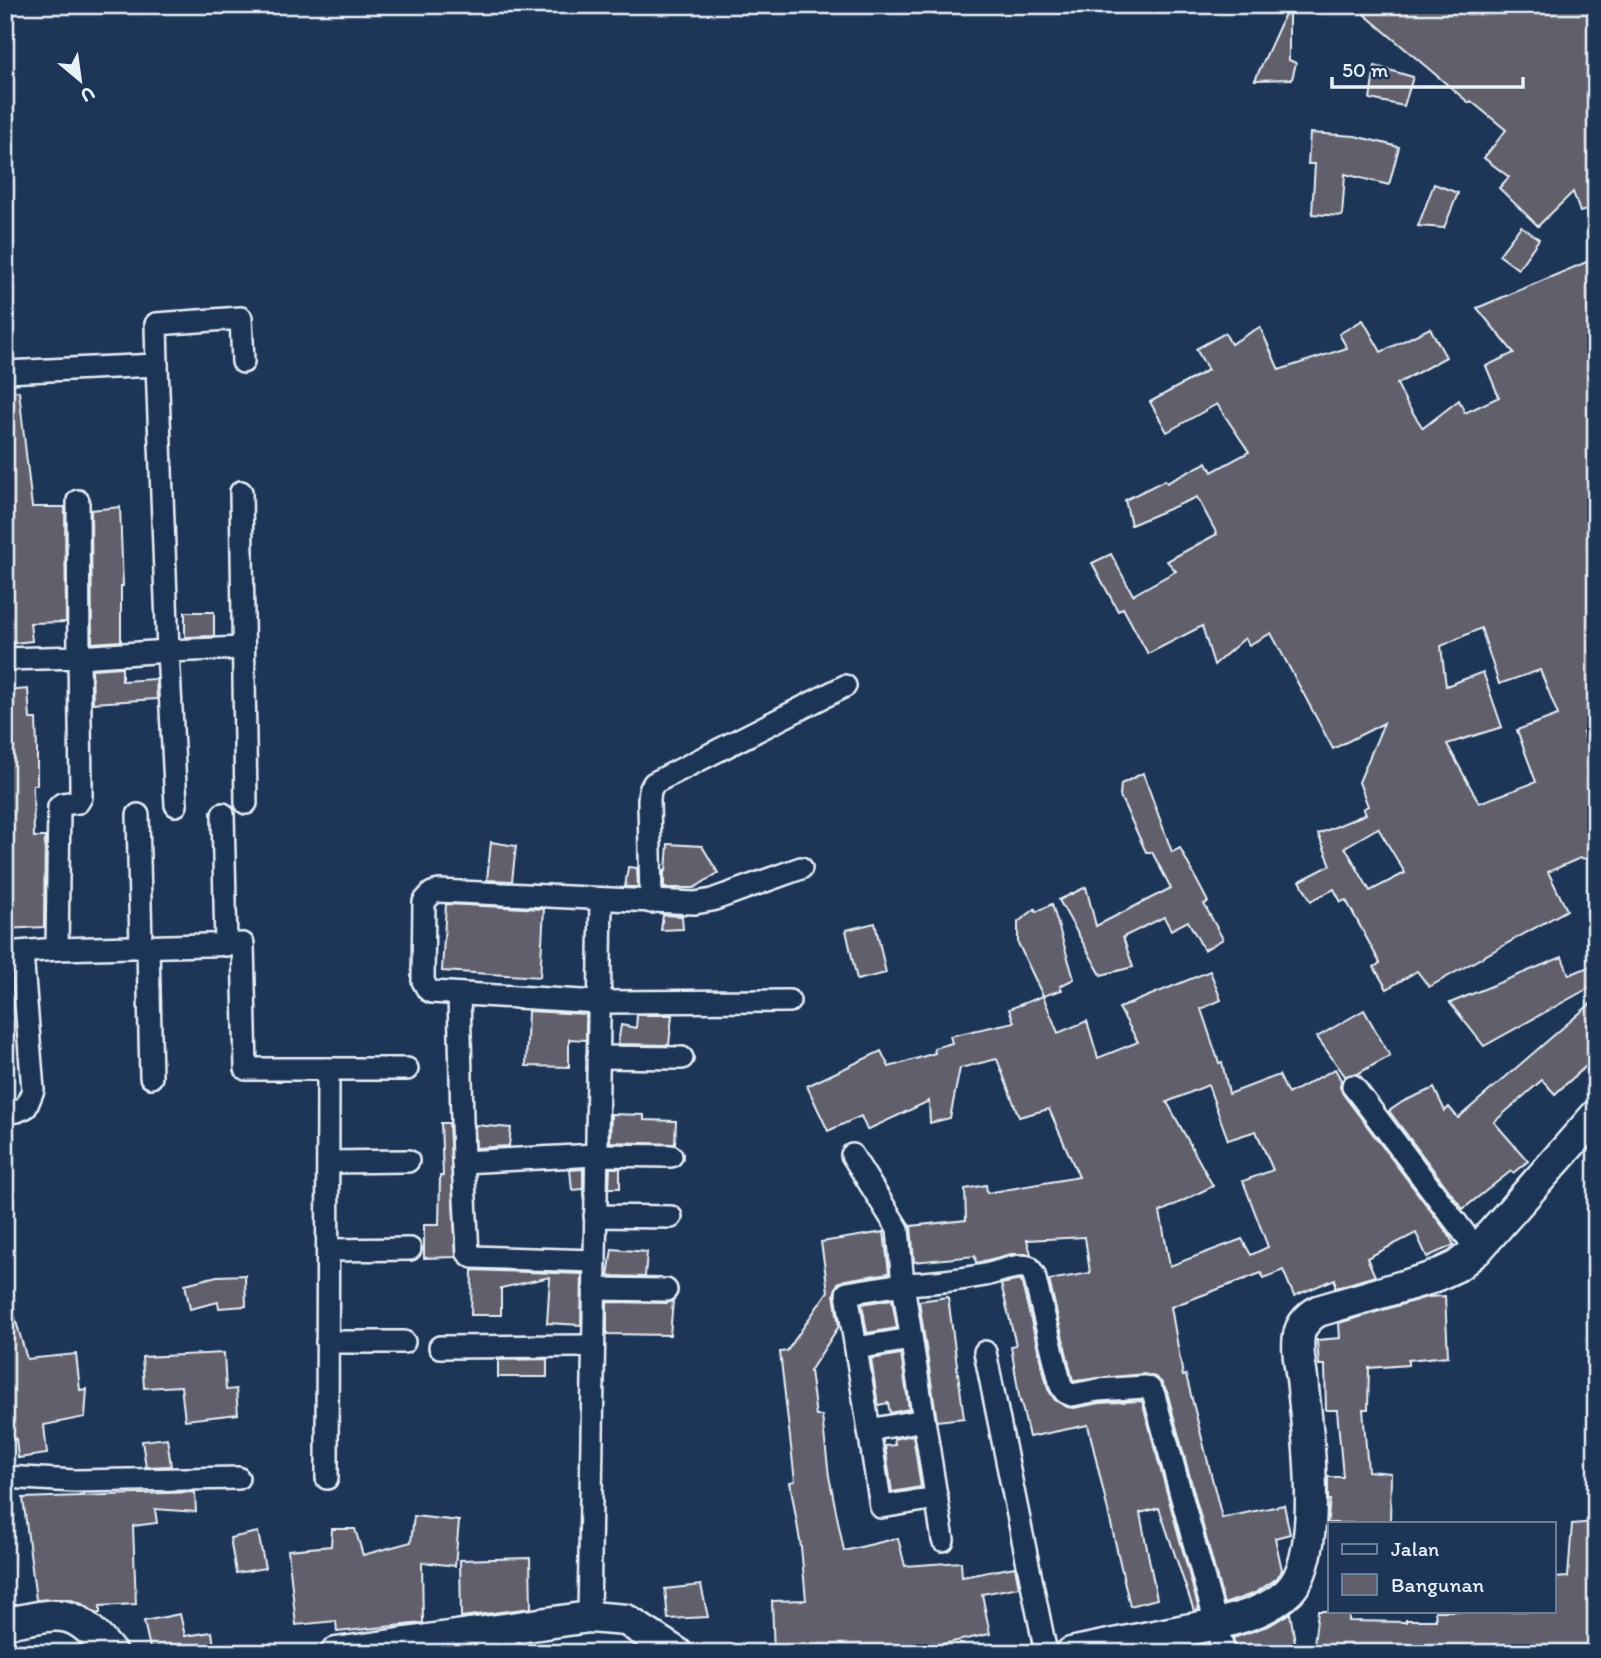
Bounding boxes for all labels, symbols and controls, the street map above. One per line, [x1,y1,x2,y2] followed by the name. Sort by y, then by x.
[46,46,116,116] north arrow
[1332,46,1522,90] scale bar
[1342,57,1389,82] text: 50 m
[77,81,99,108] text: U
[1328,1522,1556,1612] legend
[1391,1536,1439,1561] text: Jalan
[1391,1572,1484,1597] text: Bangunan

